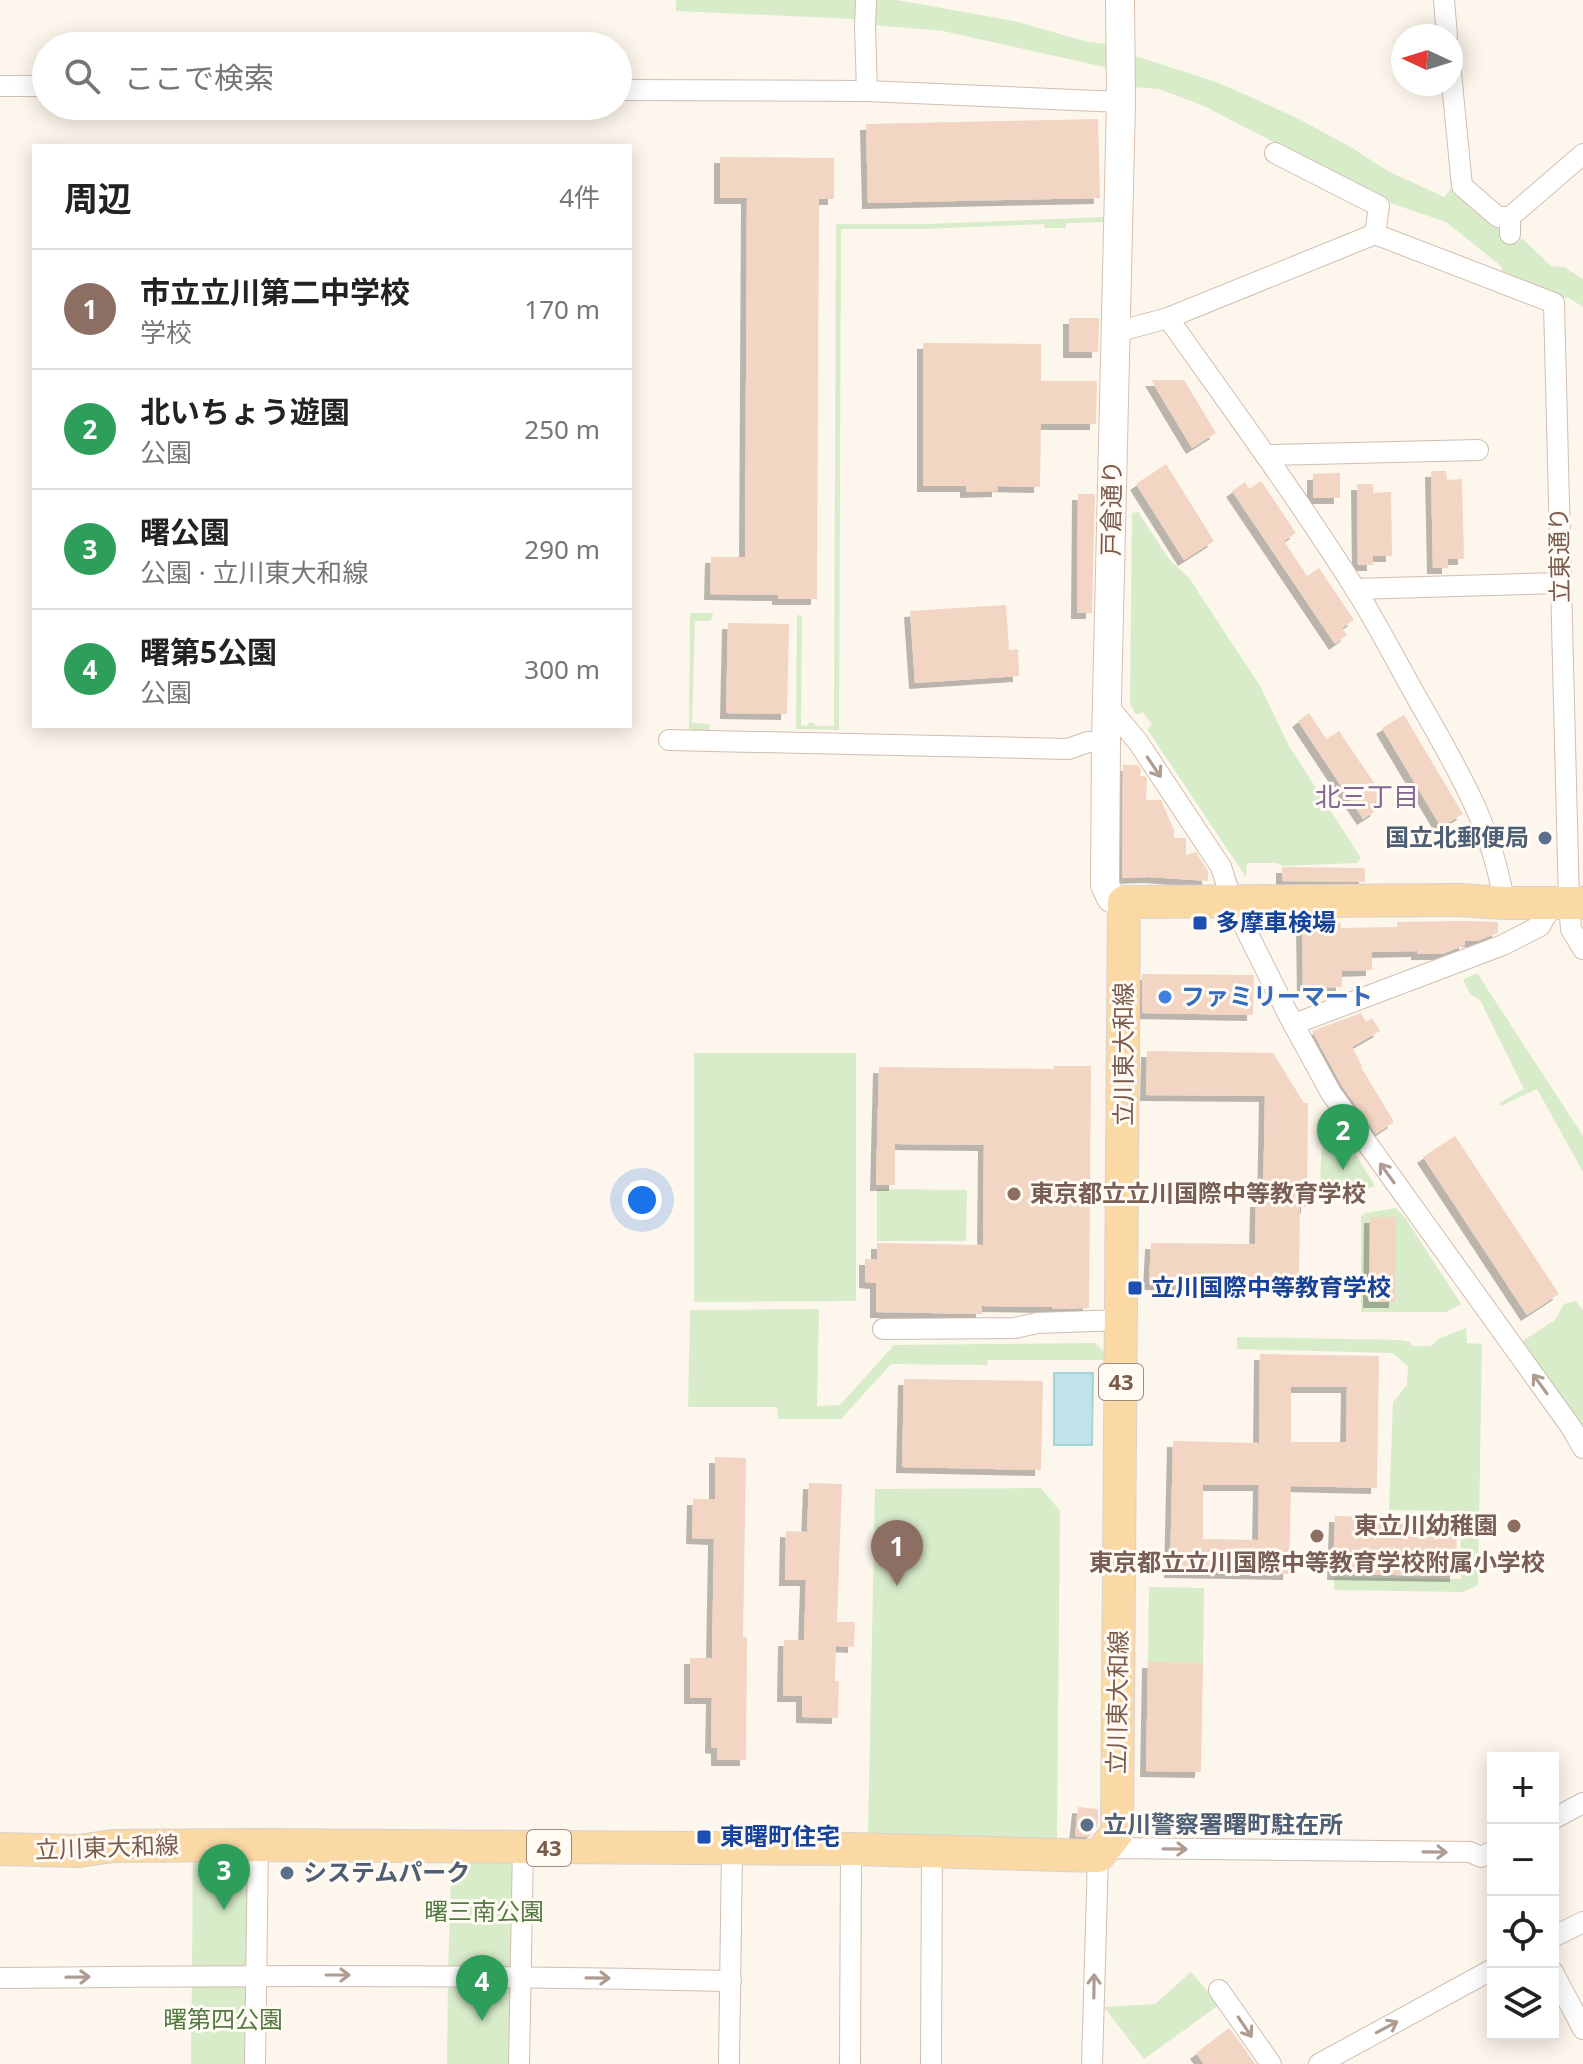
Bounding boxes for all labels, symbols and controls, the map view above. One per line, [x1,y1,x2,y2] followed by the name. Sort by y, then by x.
[1391,24,1463,96] north arrow
[32,32,632,120] search box
[60,54,104,98] icon: search
[124,57,274,98] text: ここで検索
[64,175,132,221] text: 周辺
[559,179,600,215] text: 4件
[140,271,410,312] text: 市立立川第二中学校
[83,291,97,327] text: 1
[524,291,600,327] text: 170 m
[140,314,192,350] text: 学校
[140,391,350,432] text: 北いちょう遊園
[83,411,97,447] text: 2
[524,411,600,447] text: 250 m
[140,434,192,470] text: 公園
[1093,460,1128,556] street label: 戸倉通り
[1541,507,1576,603] street label: 立東通り
[140,511,230,552] text: 曙公園
[83,531,97,567] text: 3
[524,531,600,567] text: 290 m
[140,554,369,590] text: 公園 · 立川東大和線
[140,631,277,672] text: 曙第5公園
[83,651,97,687] text: 4
[524,651,600,687] text: 300 m
[140,674,192,710] text: 公園
[1146,755,1162,778] one-way arrow
[1315,778,1419,814] district label: 北三丁目
[1385,820,1529,853] place label: 国立北郵便局
[1536,829,1554,847] marker: 国立北郵便局
[1216,905,1336,938] place label: 多摩車検場
[1191,914,1209,932] marker: 多摩車検場
[1181,979,1373,1012] place label: ファミリーマート
[1106,982,1139,1126] street label: 立川東大和線
[1156,988,1174,1006] marker: ファミリーマート
[1317,1104,1369,1170] pin: 2
[1379,1163,1396,1184] one-way arrow
[1030,1176,1366,1209] place label: 東京都立立川国際中等教育学校
[622,1180,662,1220] your location
[1005,1185,1023,1203] marker: 東京都立立川国際中等教育学校
[1151,1270,1391,1303] place label: 立川国際中等教育学校
[1126,1279,1144,1297] marker: 立川国際中等教育学校
[1099,1364,1143,1400] road number: 43
[1531,1373,1548,1395] one-way arrow
[1354,1508,1498,1541] place label: 東立川幼稚園
[1505,1517,1523,1535] marker: 東立川幼稚園
[871,1520,923,1586] pin: 1
[1308,1527,1326,1545] marker: 東京都立立川国際中等教育学校附属小学校
[1089,1545,1545,1578] place label: 東京都立立川国際中等教育学校附属小学校
[1099,1630,1134,1774] street label: 立川東大和線
[1487,1752,1559,2040] map controls
[1487,1752,1559,1824] button: +
[1103,1807,1343,1840] place label: 立川警察署曙町駐在所
[1078,1816,1096,1834] marker: 立川警察署曙町駐在所
[720,1819,840,1852] place label: 東曙町住宅
[1487,1824,1559,1896] button: −
[34,1827,179,1866] street label: 立川東大和線
[695,1828,713,1846] marker: 東曙町住宅
[527,1830,571,1866] road number: 43
[1161,1841,1188,1857] one-way arrow
[198,1844,250,1910] pin: 3
[1421,1844,1448,1860] one-way arrow
[303,1855,470,1888] place label: システムパーク
[278,1864,296,1882] marker: システムパーク
[424,1894,544,1927] park label: 曙三南公園
[1487,1896,1559,1968] button: locate
[456,1955,508,2021] pin: 4
[324,1967,351,1983] one-way arrow
[1487,1968,1559,2040] button: layers
[64,1969,91,1985] one-way arrow
[584,1970,611,1986] one-way arrow
[1086,1973,1101,2000] one-way arrow
[163,2002,283,2035] park label: 曙第四公園
[1236,2015,1253,2037] one-way arrow
[1375,2018,1398,2034] one-way arrow

